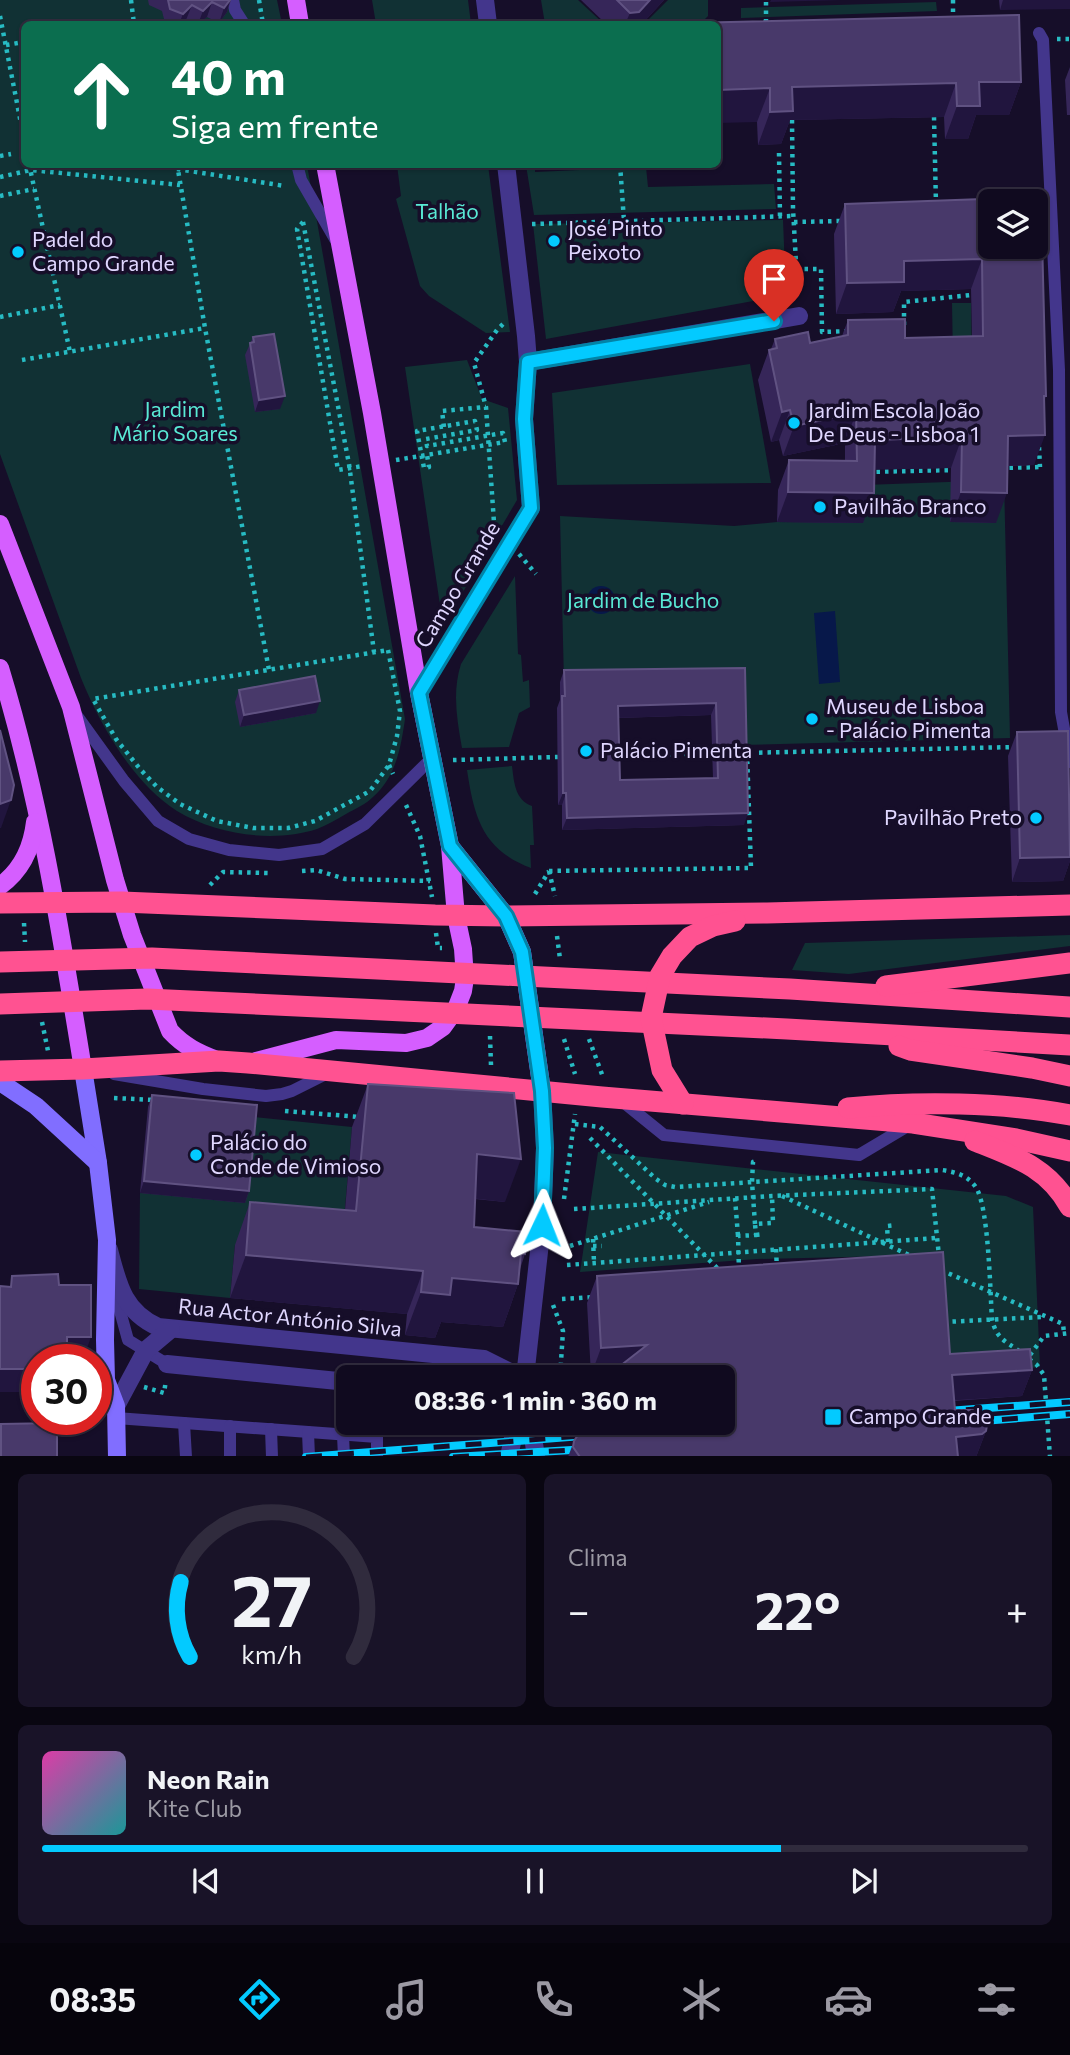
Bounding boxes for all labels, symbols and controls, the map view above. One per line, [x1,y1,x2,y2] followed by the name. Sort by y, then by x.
[171,45,286,105] text: 40 m
[56,49,147,140] icon: ahead
[171,105,379,145] text: Siga em frente
[978,189,1048,259] map controls
[978,189,1048,259] button: layers
[415,198,479,223] park label: Talhão
[568,215,663,264] place label: José Pinto Peixoto
[32,226,174,275] place label: Padel do Campo Grande
[546,233,562,249] marker: José Pinto Peixoto
[10,244,26,260] marker: Padel do Campo Grande
[744,249,804,321] pin
[755,260,793,298] icon: arrive
[112,396,238,445] park label: Jardim Mário Soares
[808,397,980,446] place label: Jardim Escola João De Deus - Lisboa 1
[786,415,802,431] marker: Jardim Escola João De Deus - Lisboa 1
[834,493,987,518] place label: Pavilhão Branco
[812,499,828,515] marker: Pavilhão Branco
[409,517,504,652] street label: Campo Grande
[567,587,719,612] park label: Jardim de Bucho
[826,693,991,742] place label: Museu de Lisboa - Palácio Pimenta
[804,711,820,727] marker: Museu de Lisboa - Palácio Pimenta
[600,737,752,762] place label: Palácio Pimenta
[578,743,594,759] marker: Palácio Pimenta
[884,804,1022,829] place label: Pavilhão Preto
[1028,810,1044,826] marker: Pavilhão Preto
[210,1129,381,1178] place label: Palácio do Conde de Vimioso
[188,1147,204,1163] marker: Palácio do Conde de Vimioso
[505,1188,579,1262] position arrow
[177,1292,403,1341] street label: Rua Actor António Silva
[21,1344,112,1435] speed limit sign: 30
[414,1384,657,1415] text: 08:36 · 1 min · 360 m
[849,1403,991,1428] place label: Campo Grande
[823,1407,843,1427] marker: Campo Grande
[568,1543,628,1571] text: Clima
[232,1553,312,1642] text: 27
[755,1577,840,1641] text: 22°
[568,1586,590,1633] text: −
[1006,1586,1028,1633] text: +
[242,1638,302,1668] text: km/h
[147,1763,270,1794] text: Neon Rain
[147,1794,242,1822] text: Kite Club
[187,1862,225,1900] icon: previous
[516,1862,554,1900] icon: pause
[845,1862,883,1900] icon: next
[235,1975,284,2024] icon: directions
[382,1975,431,2024] icon: music
[529,1975,578,2024] icon: phone
[677,1975,726,2024] icon: climate
[824,1975,873,2024] icon: car
[972,1975,1021,2024] icon: filters
[49,1979,136,2019] text: 08:35

